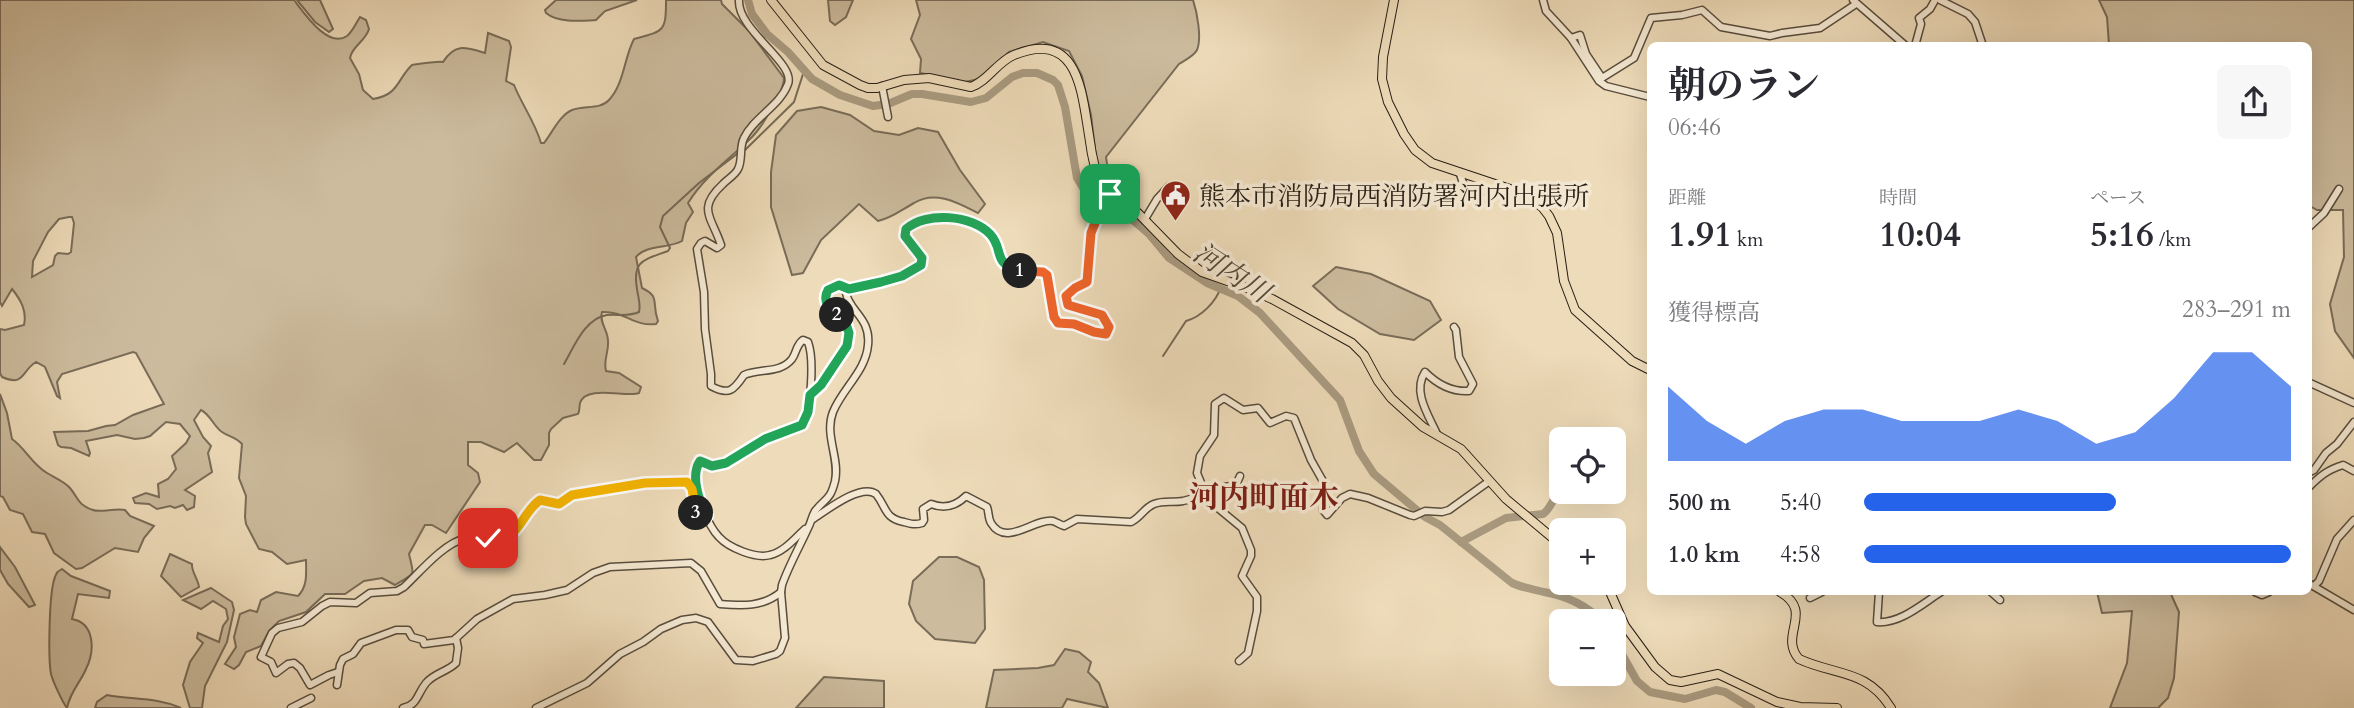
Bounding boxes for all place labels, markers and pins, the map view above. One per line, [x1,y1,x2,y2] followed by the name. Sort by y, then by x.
[1080,164,1140,224] pin
[1159,179,1193,223] public building icon: 熊本市消防局西消防署河内出張所
[1199,179,1589,214] place label: 熊本市消防局西消防署河内出張所
[1002,254,1038,288] pin: 1
[820,298,854,332] pin: 2
[678,496,714,530] pin: 3
[458,508,518,568] pin

